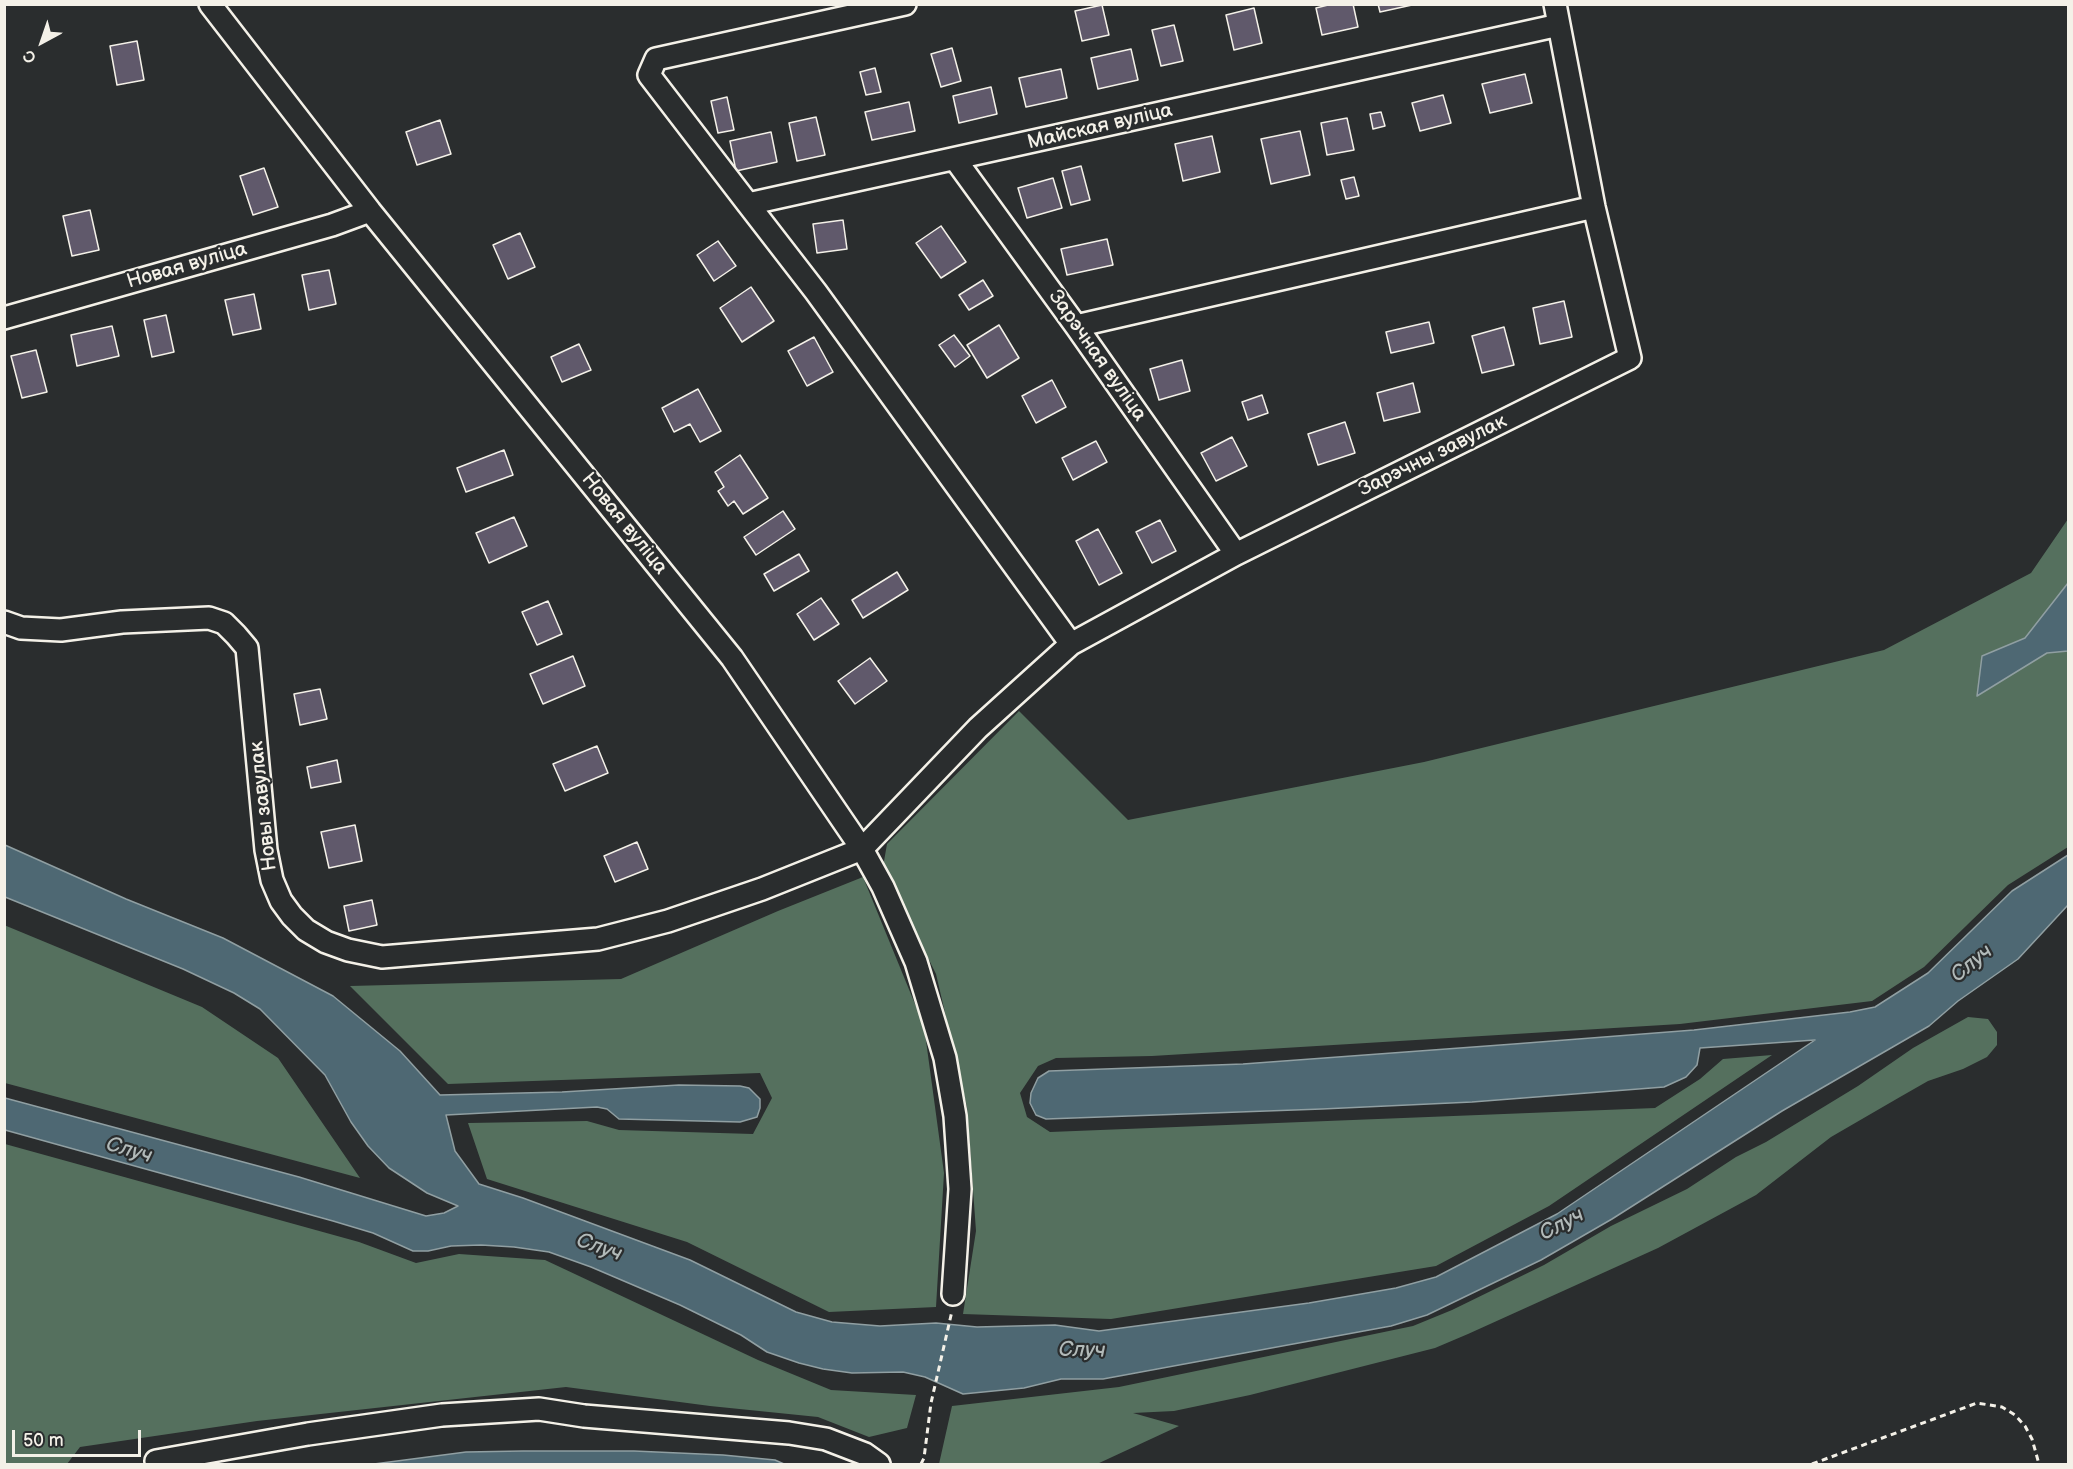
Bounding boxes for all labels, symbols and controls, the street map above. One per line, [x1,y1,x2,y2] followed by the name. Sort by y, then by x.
[12,12,72,72] north arrow
[20,45,40,67] text: С
[1025,99,1175,155] street label: Майская вуліца
[124,237,250,295] street label: Новая вуліца
[1043,286,1151,426] street label: Зарэчная вуліца
[1355,410,1511,502] street label: Зарэчны завулак
[576,468,672,580] street label: Новая вуліца
[245,740,283,872] street label: Новы завулак
[1946,940,1998,988] water label: Случ
[103,1132,155,1170] water label: Случ
[1535,1203,1589,1247] water label: Случ
[573,1228,625,1268] water label: Случ
[1058,1338,1106,1364] water label: Случ
[15,1418,144,1456] scale bar
[23,1430,64,1451] text: 50 m

